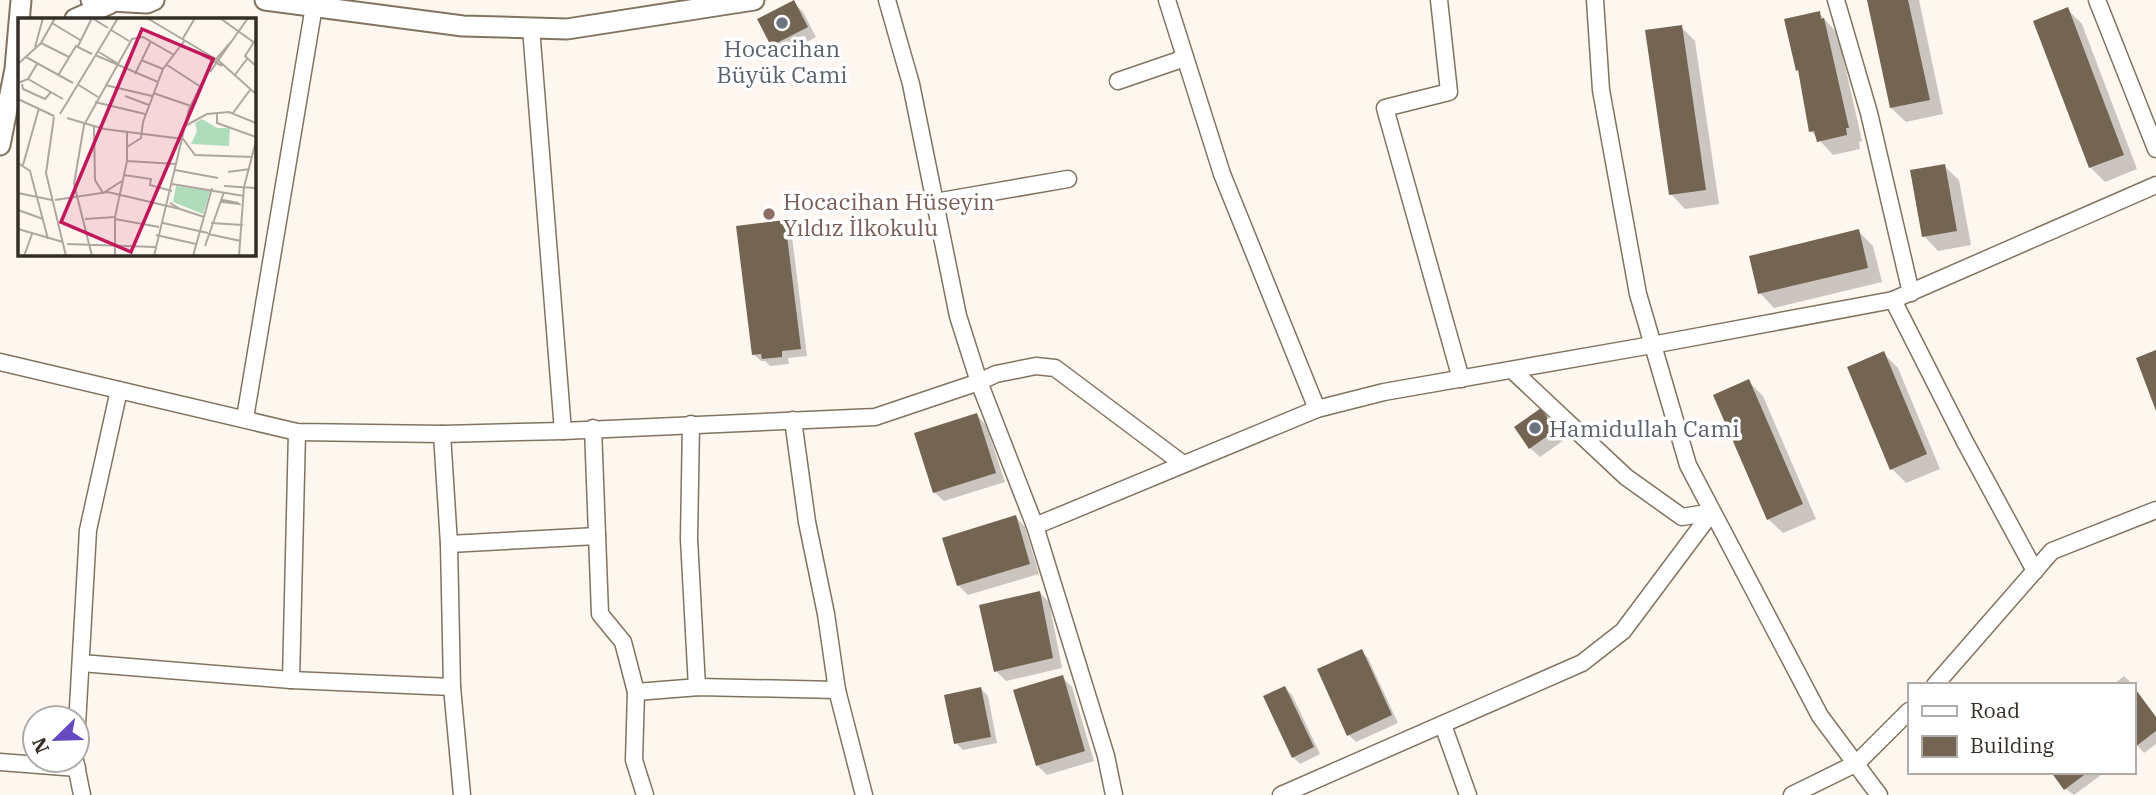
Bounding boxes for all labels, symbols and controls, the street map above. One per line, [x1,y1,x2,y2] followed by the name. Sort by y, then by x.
[774,15,790,31] marker: Hocacihan Büyük Cami
[18,18,256,256] inset map
[716,33,848,89] place label: Hocacihan Büyük Cami
[783,186,995,242] place label: Hocacihan Hüseyin Yıldız İlkokulu
[761,206,777,222] marker: Hocacihan Hüseyin Yıldız İlkokulu
[1549,413,1740,443] place label: Hamidullah Cami
[1527,420,1543,436] marker: Hamidullah Cami
[1908,683,2135,774] legend
[1970,696,2020,724] text: Road
[21,704,91,774] north arrow
[1970,731,2055,759] text: Building
[26,734,54,757] text: N

